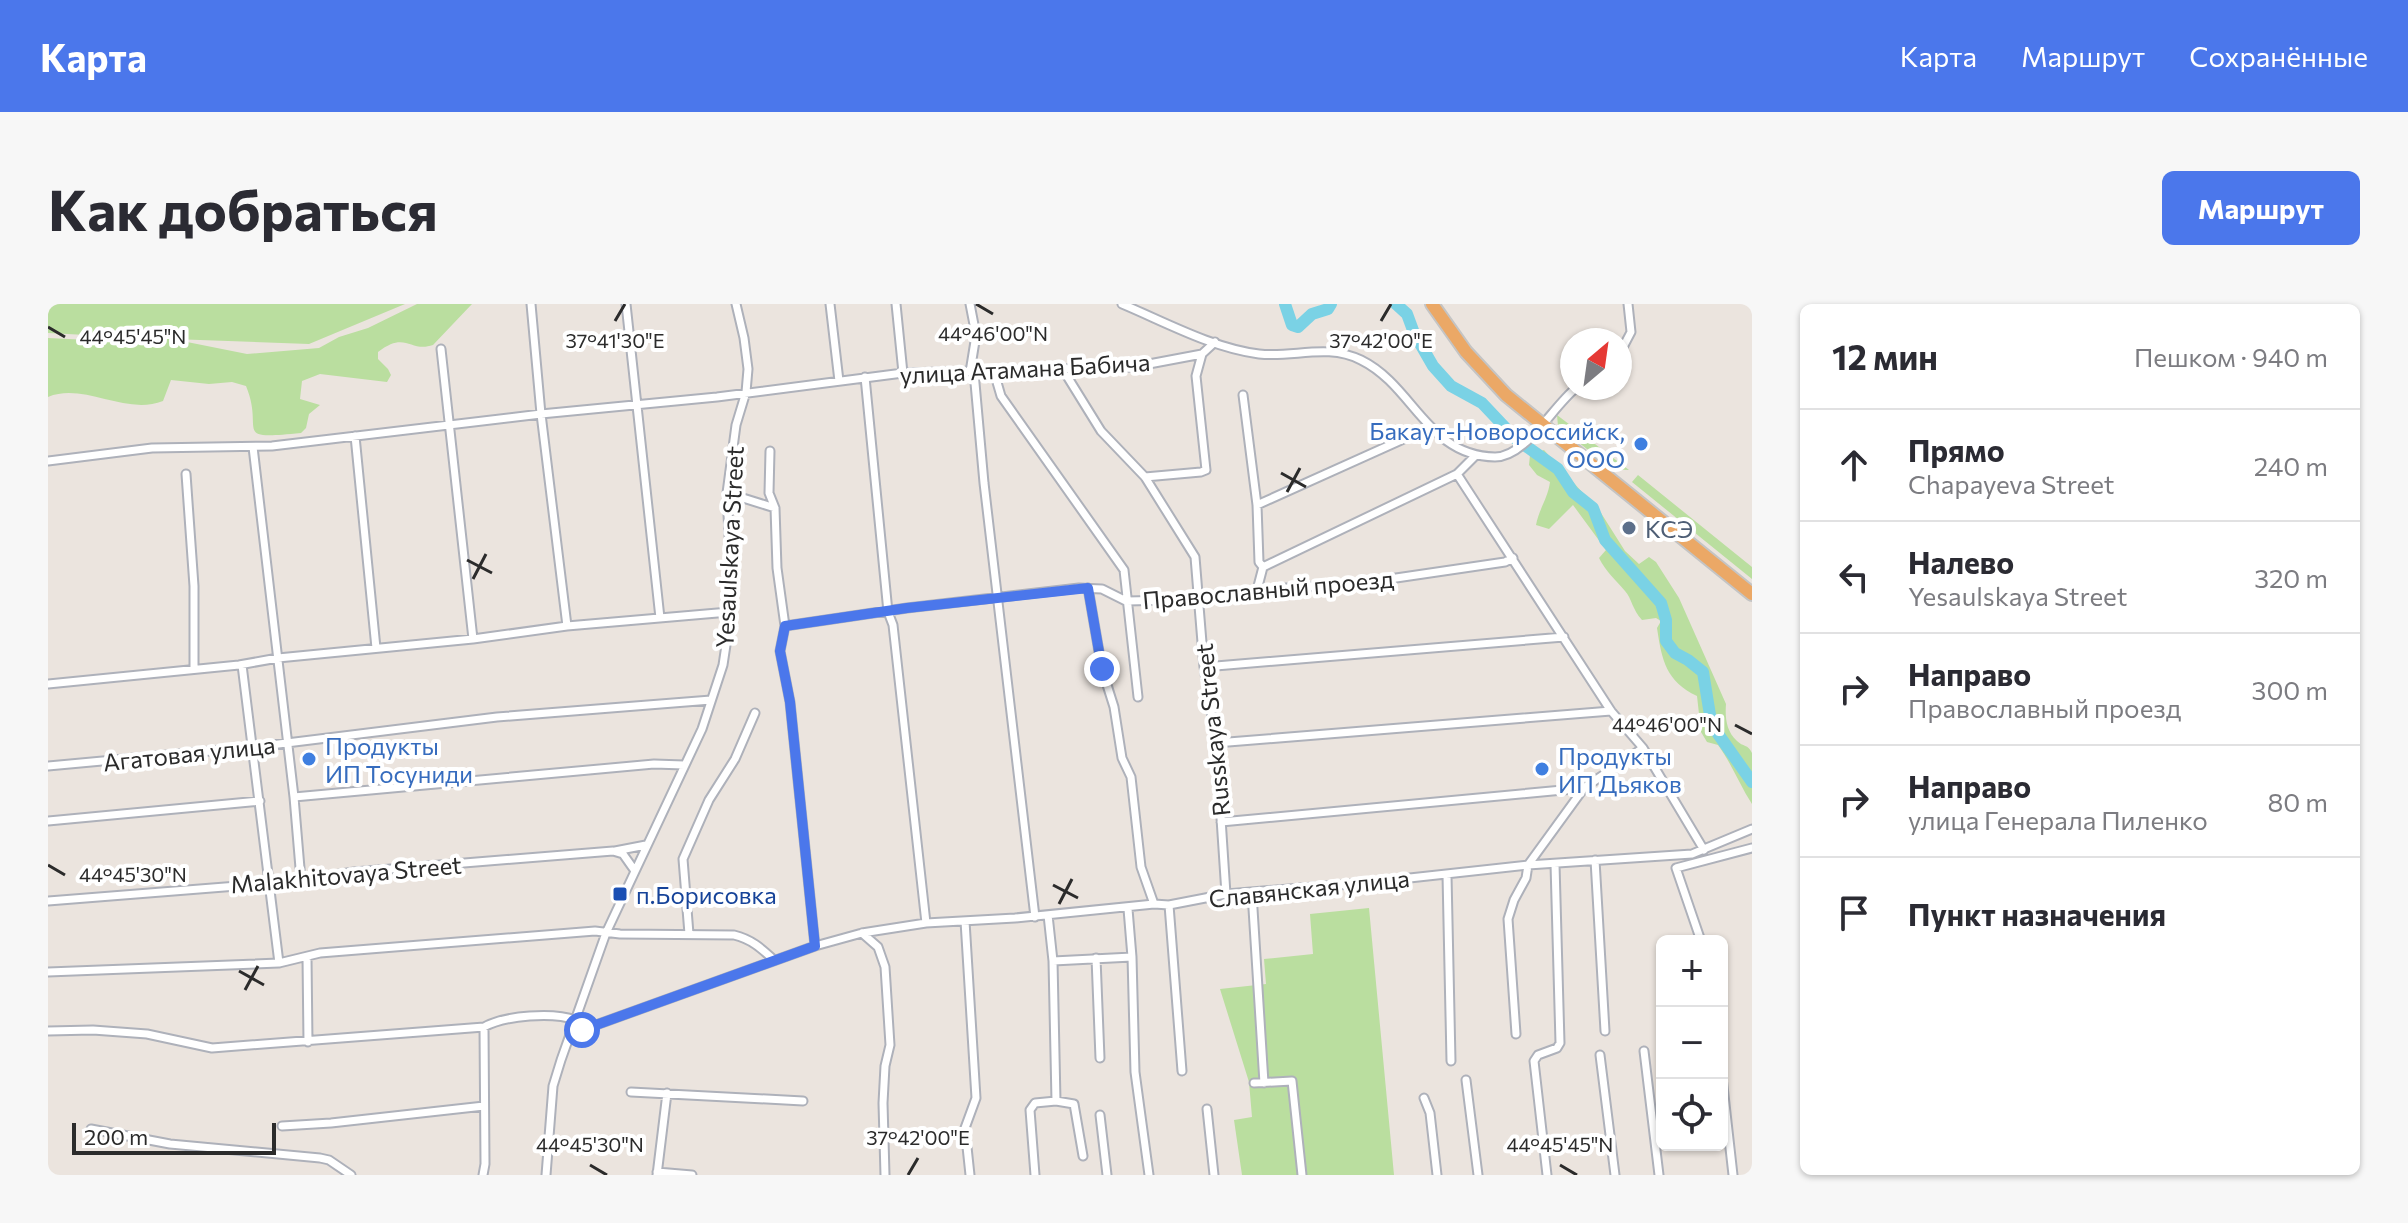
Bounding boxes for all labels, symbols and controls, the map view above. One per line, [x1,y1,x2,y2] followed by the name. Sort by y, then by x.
[40,33,147,80] text: Карта
[1900,39,1977,73] text: Карта
[2021,39,2145,73] text: Маршрут
[2189,39,2368,73] text: Сохранённые
[2162,171,2360,245] button: Маршрут
[48,174,438,243] text: Как добраться
[938,321,1048,345] text: 44°46'00"N
[80,324,186,348] text: 44°45'45"N
[565,328,665,352] text: 37°41'30"E
[1329,328,1433,352] text: 37°42'00"E
[1560,328,1632,400] north arrow
[1832,335,1938,377] text: 12 мин
[2134,341,2328,372] text: Пешком · 940 m
[899,347,1151,389] street label: улица Атамана Бабича
[1369,416,1625,473] place label: Бакаут-Новороссийск, ООО
[1908,431,2005,468] text: Прямо
[1632,435,1650,453] marker: Бакаут-Новороссийск, ООО
[1832,443,1876,487] icon: ahead
[709,445,749,649] street label: Yesaulskaya Street
[2254,450,2328,481] text: 240 m
[1908,468,2115,499] text: Chapayeva Street
[1645,514,1693,543] place label: КСЭ
[1620,519,1638,537] marker: КСЭ
[1908,543,2014,580] text: Налево
[1832,555,1876,599] icon: left
[2254,562,2328,593] text: 320 m
[1141,564,1395,614] street label: Православный проезд
[1908,580,2127,611] text: Yesaulskaya Street
[1188,642,1235,818] street label: Russkaya Street
[1084,651,1120,687] route end
[1908,655,2031,692] text: Направо
[1832,667,1876,711] icon: right
[2252,674,2328,705] text: 300 m
[1908,692,2181,723] text: Православный проезд
[1612,712,1722,736] text: 44°46'00"N
[101,730,277,776] street label: Агатовая улица
[325,731,473,788] place label: Продукты ИП Тосуниди
[1558,741,1682,798] place label: Продукты ИП Дьяков
[300,750,318,768] marker: Продукты ИП Тосуниди
[1533,760,1551,778] marker: Продукты ИП Дьяков
[1908,767,2031,804] text: Направо
[1832,779,1876,823] icon: right
[2268,786,2328,817] text: 80 m
[1908,804,2208,835] text: улица Генерала Пиленко
[229,849,463,899] street label: Malakhitovaya Street
[79,862,187,886] text: 44°45'30"N
[1207,863,1411,913] street label: Славянская улица
[636,880,777,909] place label: п.Борисовка
[611,885,629,903] marker: п.Борисовка
[1832,891,1876,935] icon: arrive
[1908,895,2166,932] text: Пункт назначения
[1656,935,1728,1151] map controls
[1656,935,1728,1007] button: +
[1656,1007,1728,1079] button: −
[564,1012,600,1048] route start
[1656,1079,1728,1151] button: locate
[72,1119,276,1155] scale bar
[84,1123,148,1150] text: 200 m
[866,1125,970,1149] text: 37°42'00"E
[536,1132,644,1156] text: 44°45'30"N
[1507,1132,1613,1156] text: 44°45'45"N

